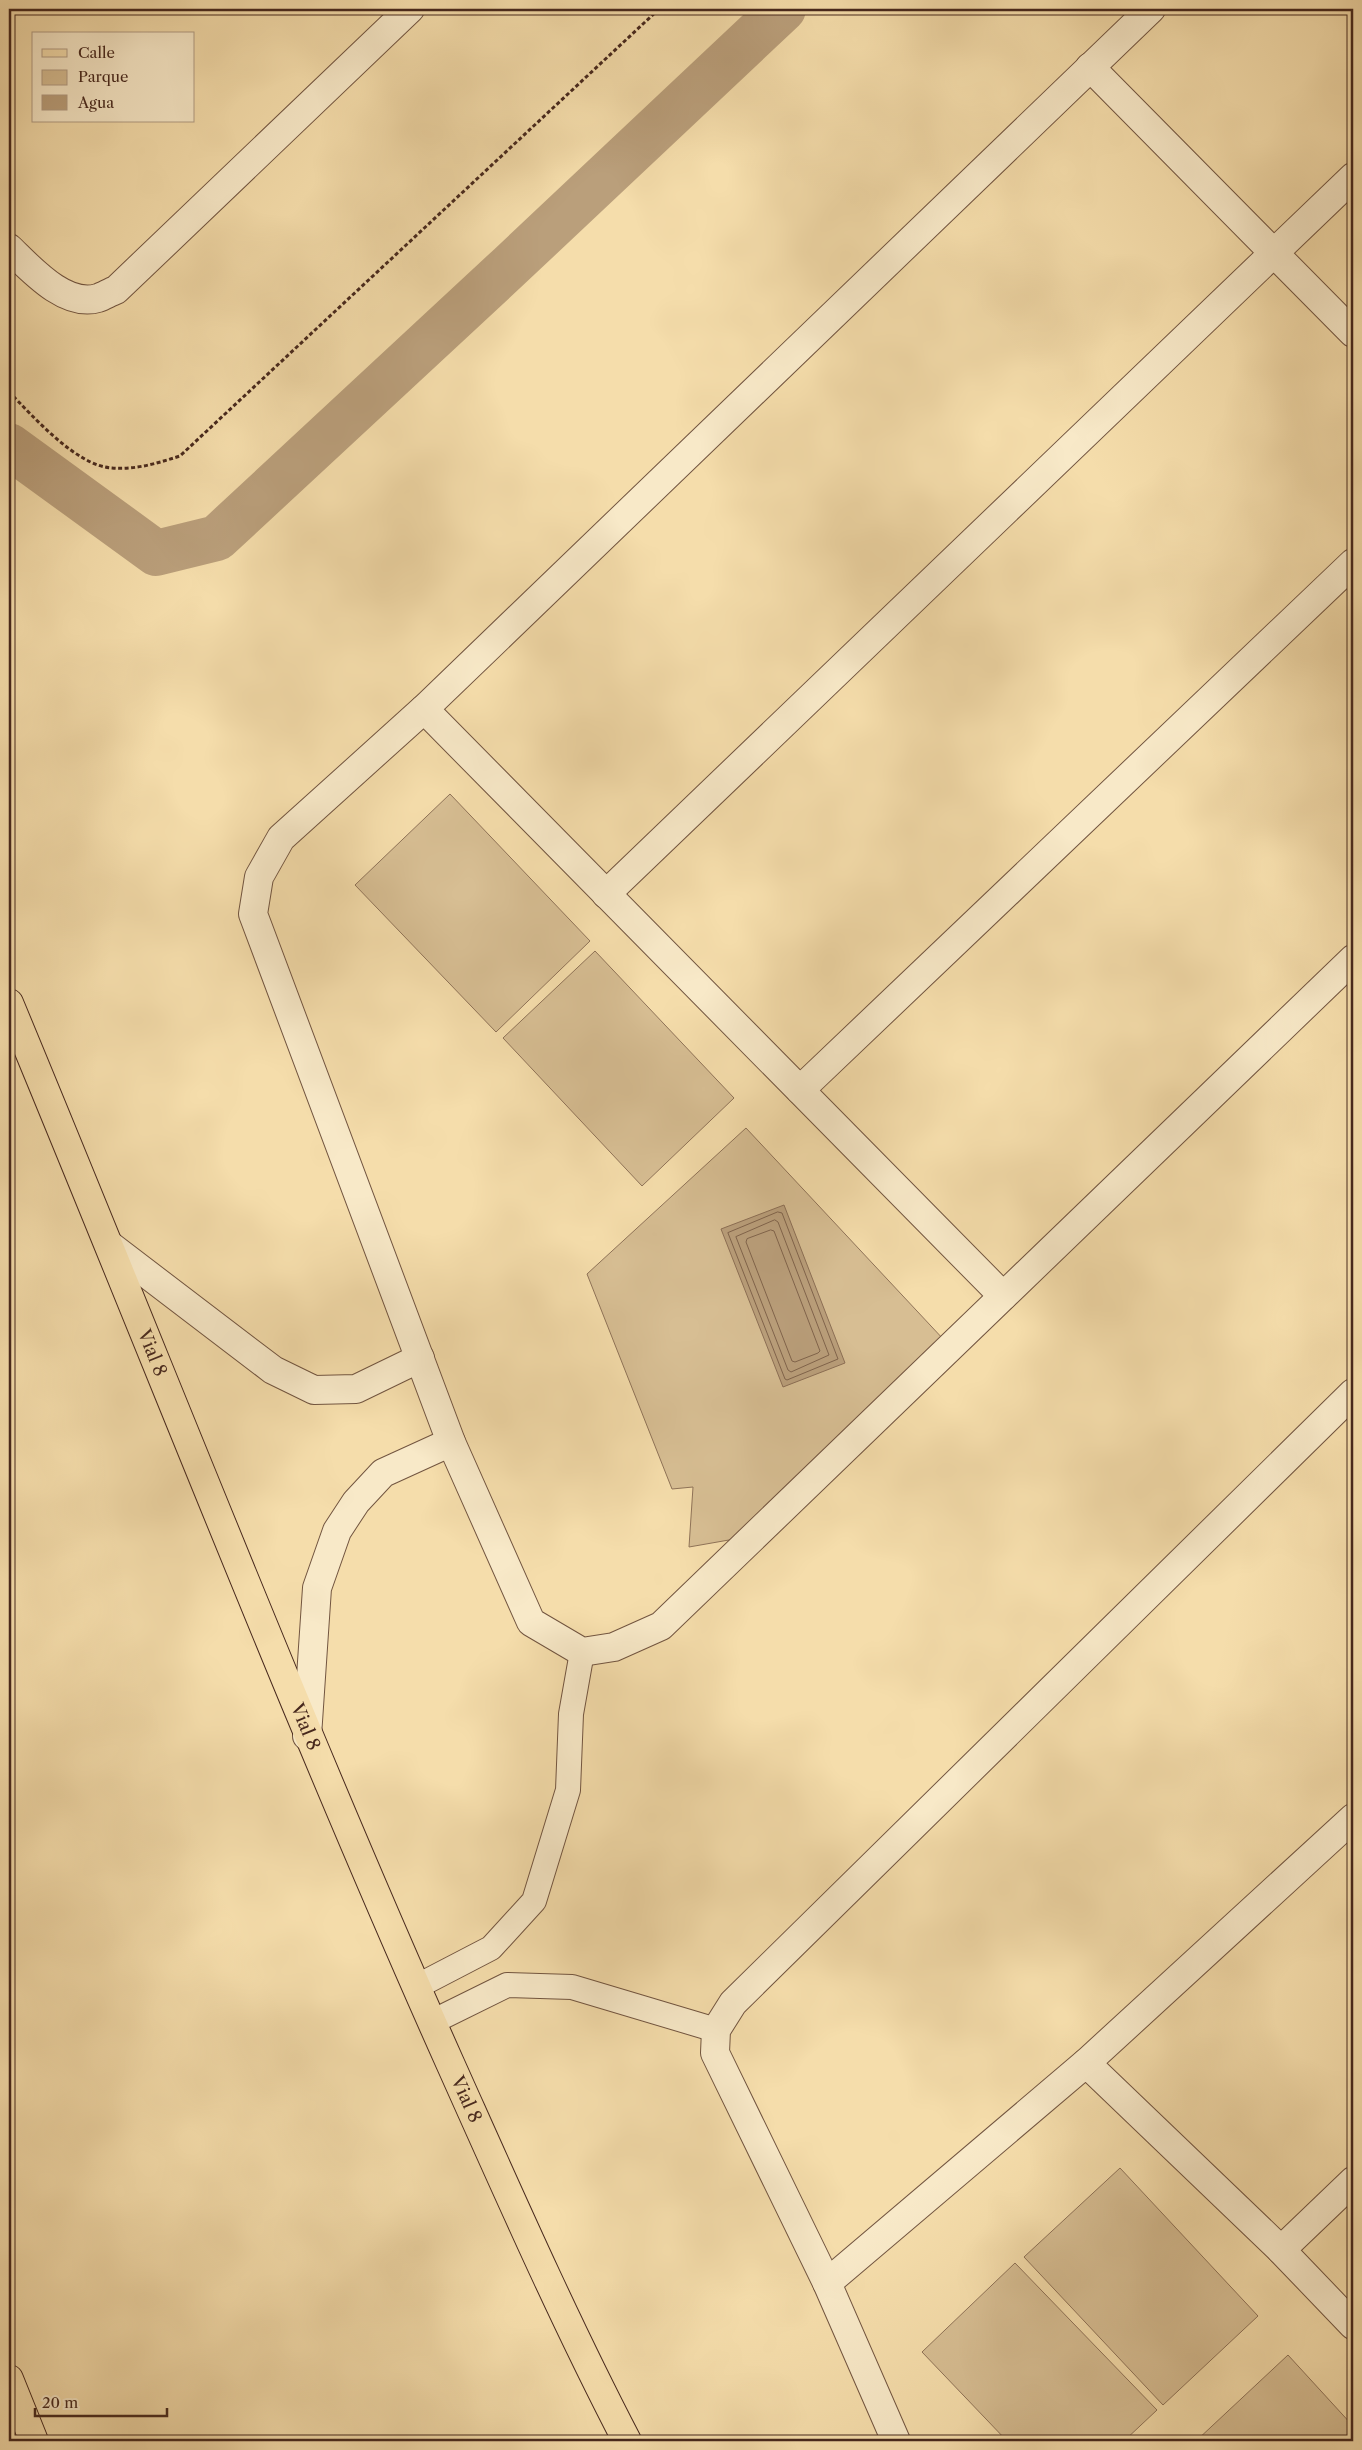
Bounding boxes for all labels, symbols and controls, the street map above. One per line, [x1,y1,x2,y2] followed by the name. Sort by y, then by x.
[32,32,195,122] legend
[78,43,115,62] text: Calle
[78,67,128,86] text: Parque
[77,93,114,112] text: Agua
[132,1325,172,1380] street label: Vial 8
[285,1699,325,1753] street label: Vial 8
[446,2072,486,2126] street label: Vial 8
[35,2385,168,2417] scale bar
[42,2393,78,2412] text: 20 m

